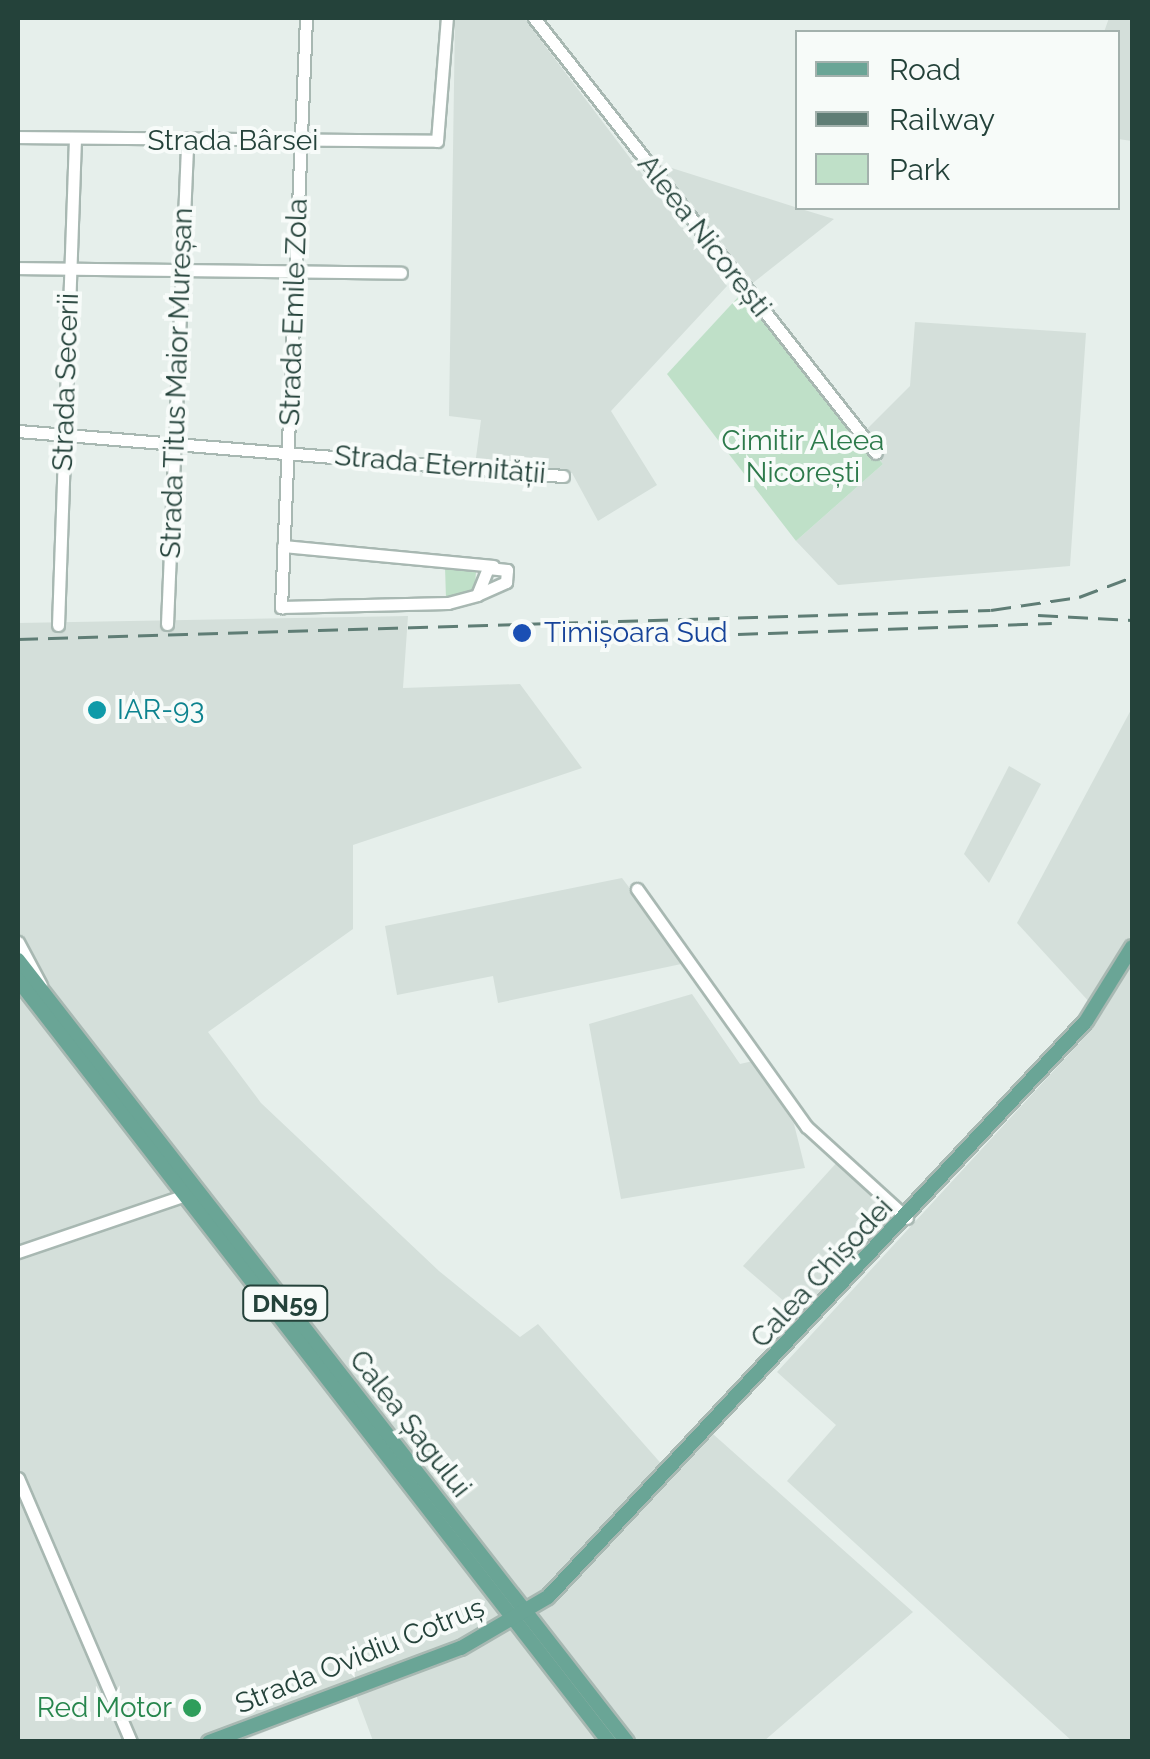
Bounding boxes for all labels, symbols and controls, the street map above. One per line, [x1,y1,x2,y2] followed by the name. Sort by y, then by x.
[795,30,1120,210] legend
[889,52,961,87] text: Road
[889,102,995,137] text: Railway
[148,124,318,158] street label: Strada Bârsei
[630,148,778,324] street label: Aleea Nicorești
[889,152,950,187] text: Park
[273,198,315,426] street label: Strada Emile Zola
[154,206,200,560] street label: Strada Titus Maior Mureșan
[46,292,86,472] street label: Strada Secerii
[721,424,885,490] park label: Cimitir Aleea Nicorești
[333,439,547,491] street label: Strada Eternității
[544,616,728,650] place label: Timișoara Sud
[509,620,535,646] marker: Timișoara Sud
[117,693,204,727] place label: IAR-93
[86,699,108,721] marker: IAR-93
[744,1191,900,1355] street label: Calea Chișodei
[240,1283,330,1323] road number: DN59
[342,1344,478,1504] street label: Calea Șagului
[231,1591,489,1721] street label: Strada Ovidiu Cotruș
[37,1691,172,1725] place label: Red Motor
[181,1697,203,1719] marker: Red Motor

